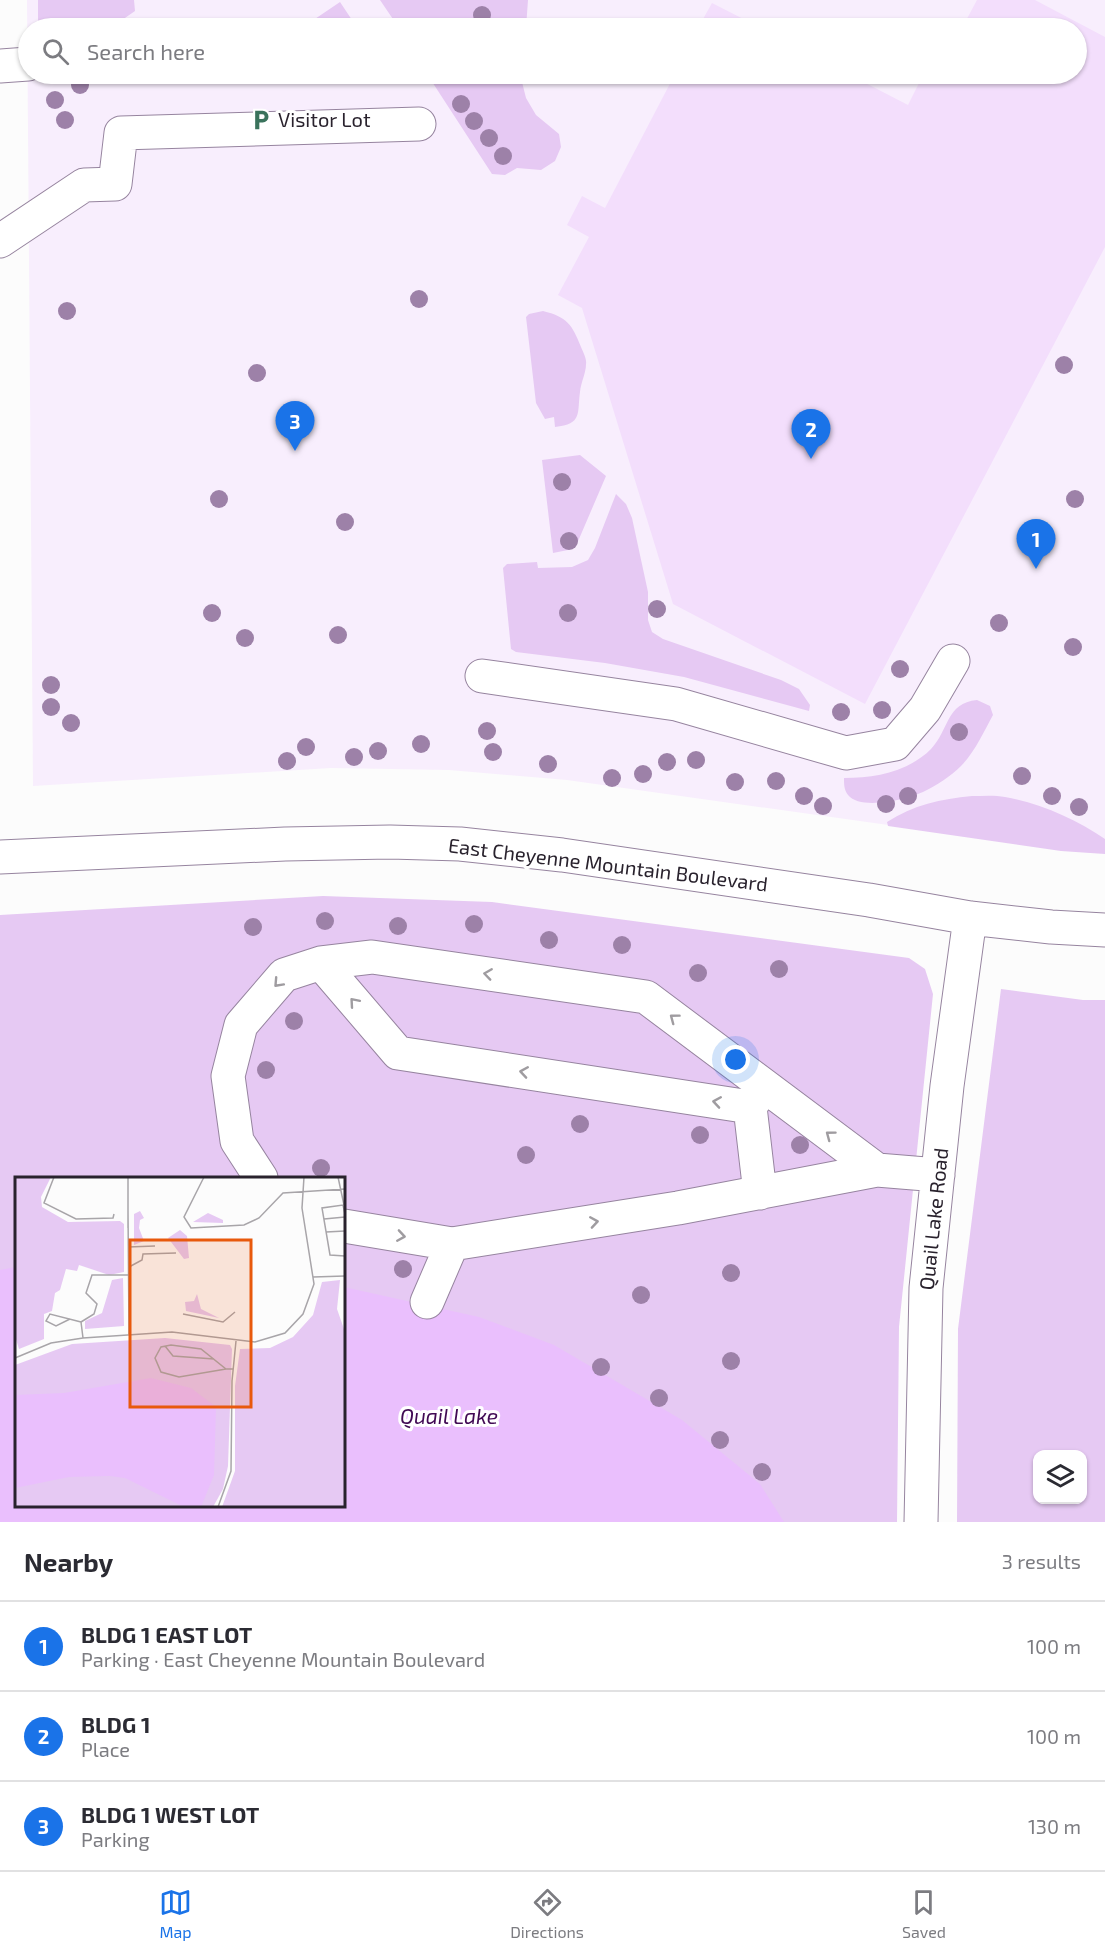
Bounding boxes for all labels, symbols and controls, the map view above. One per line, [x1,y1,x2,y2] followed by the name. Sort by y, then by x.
[18,18,1087,84] search box
[39,35,72,68] icon: search
[87,38,205,64] text: Search here
[278,107,371,131] place label: Visitor Lot
[249,108,273,132] parking icon: Visitor Lot
[276,402,314,451] pin: 3
[792,410,830,459] pin: 2
[1016,520,1056,569] pin: 1
[447,832,769,896] street label: East Cheyenne Mountain Boulevard
[483,969,492,981] one-way arrow
[275,975,286,986] one-way arrow
[350,998,361,1009] one-way arrow
[670,1015,681,1026] one-way arrow
[721,1045,750,1074] your location
[520,1066,530,1079] one-way arrow
[713,1096,723,1109] one-way arrow
[826,1132,837,1143] one-way arrow
[914,1147,952,1291] street label: Quail Lake Road
[15,1177,345,1507] inset map
[589,1216,598,1228] one-way arrow
[397,1229,406,1241] one-way arrow
[400,1403,498,1429] water label: Quail Lake
[1033,1450,1087,1504] map controls
[1033,1450,1087,1504] button: layers
[24,1546,113,1577] text: Nearby
[1002,1549,1081,1573] text: 3 results
[81,1621,252,1647] text: BLDG 1 EAST LOT
[39,1634,48,1658] text: 1
[1027,1634,1081,1658] text: 100 m
[81,1647,485,1671] text: Parking · East Cheyenne Mountain Boulevard
[81,1711,150,1737] text: BLDG 1
[38,1724,49,1748] text: 2
[1027,1724,1081,1748] text: 100 m
[81,1737,130,1761] text: Place
[81,1801,259,1827] text: BLDG 1 WEST LOT
[38,1814,49,1838] text: 3
[1028,1814,1081,1838] text: 130 m
[81,1827,150,1851] text: Parking
[159,1886,192,1941] tab: Map
[510,1886,584,1941] tab: Directions
[902,1886,946,1941] tab: Saved

